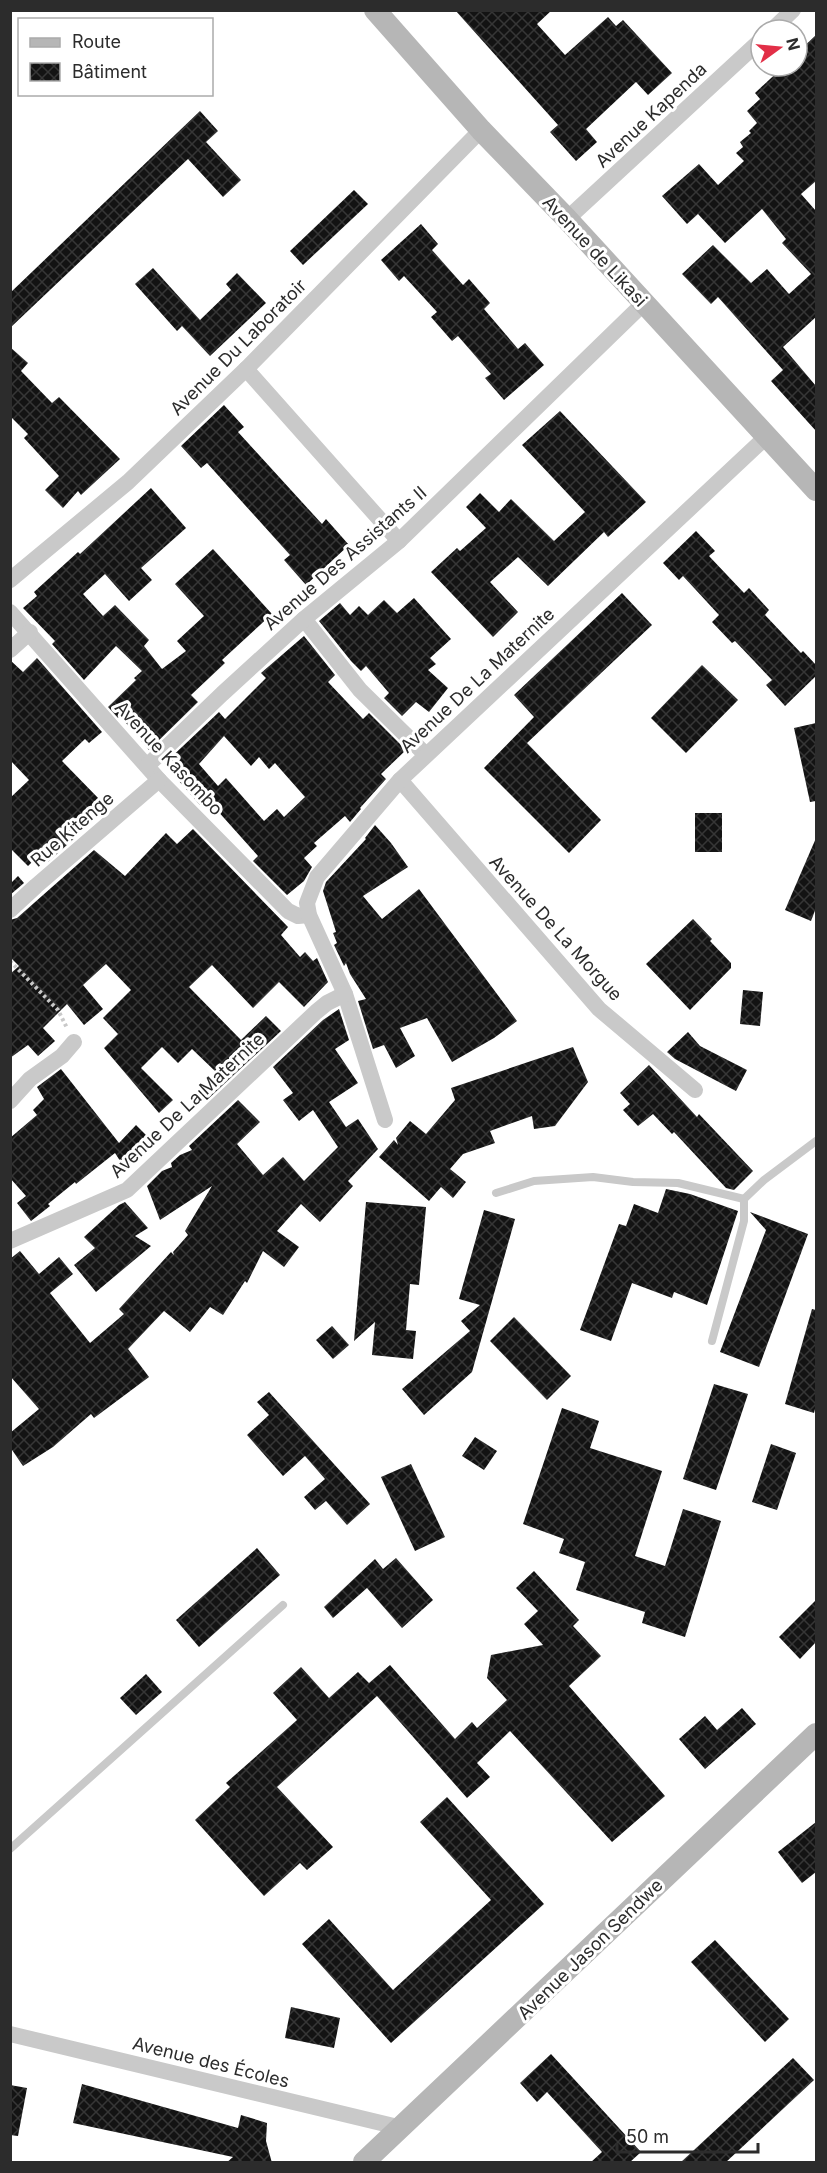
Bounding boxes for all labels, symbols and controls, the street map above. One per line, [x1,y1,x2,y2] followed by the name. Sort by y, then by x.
[18,18,213,96] legend
[749,18,809,78] north arrow
[72,31,121,52] text: Route
[782,36,805,53] text: N
[591,58,711,172] street label: Avenue Kapenda
[72,61,147,82] text: Bâtiment
[538,191,652,311] street label: Avenue de Likasi
[166,275,310,419] street label: Avenue Du Laboratoir
[260,482,430,634] street label: Avenue Des Assistants II
[396,603,558,757] street label: Avenue De La Maternite
[111,697,227,819] street label: Avenue Kasombo
[26,787,118,871] street label: Rue Kitenge
[485,851,627,1005] street label: Avenue De La Morgue
[106,1028,268,1182] street label: Avenue De La Maternite
[513,1874,667,2024] street label: Avenue Jason Sendwe
[131,2031,292,2092] street label: Avenue des Écoles
[617,2116,758,2154] scale bar
[626,2126,669,2147] text: 50 m

